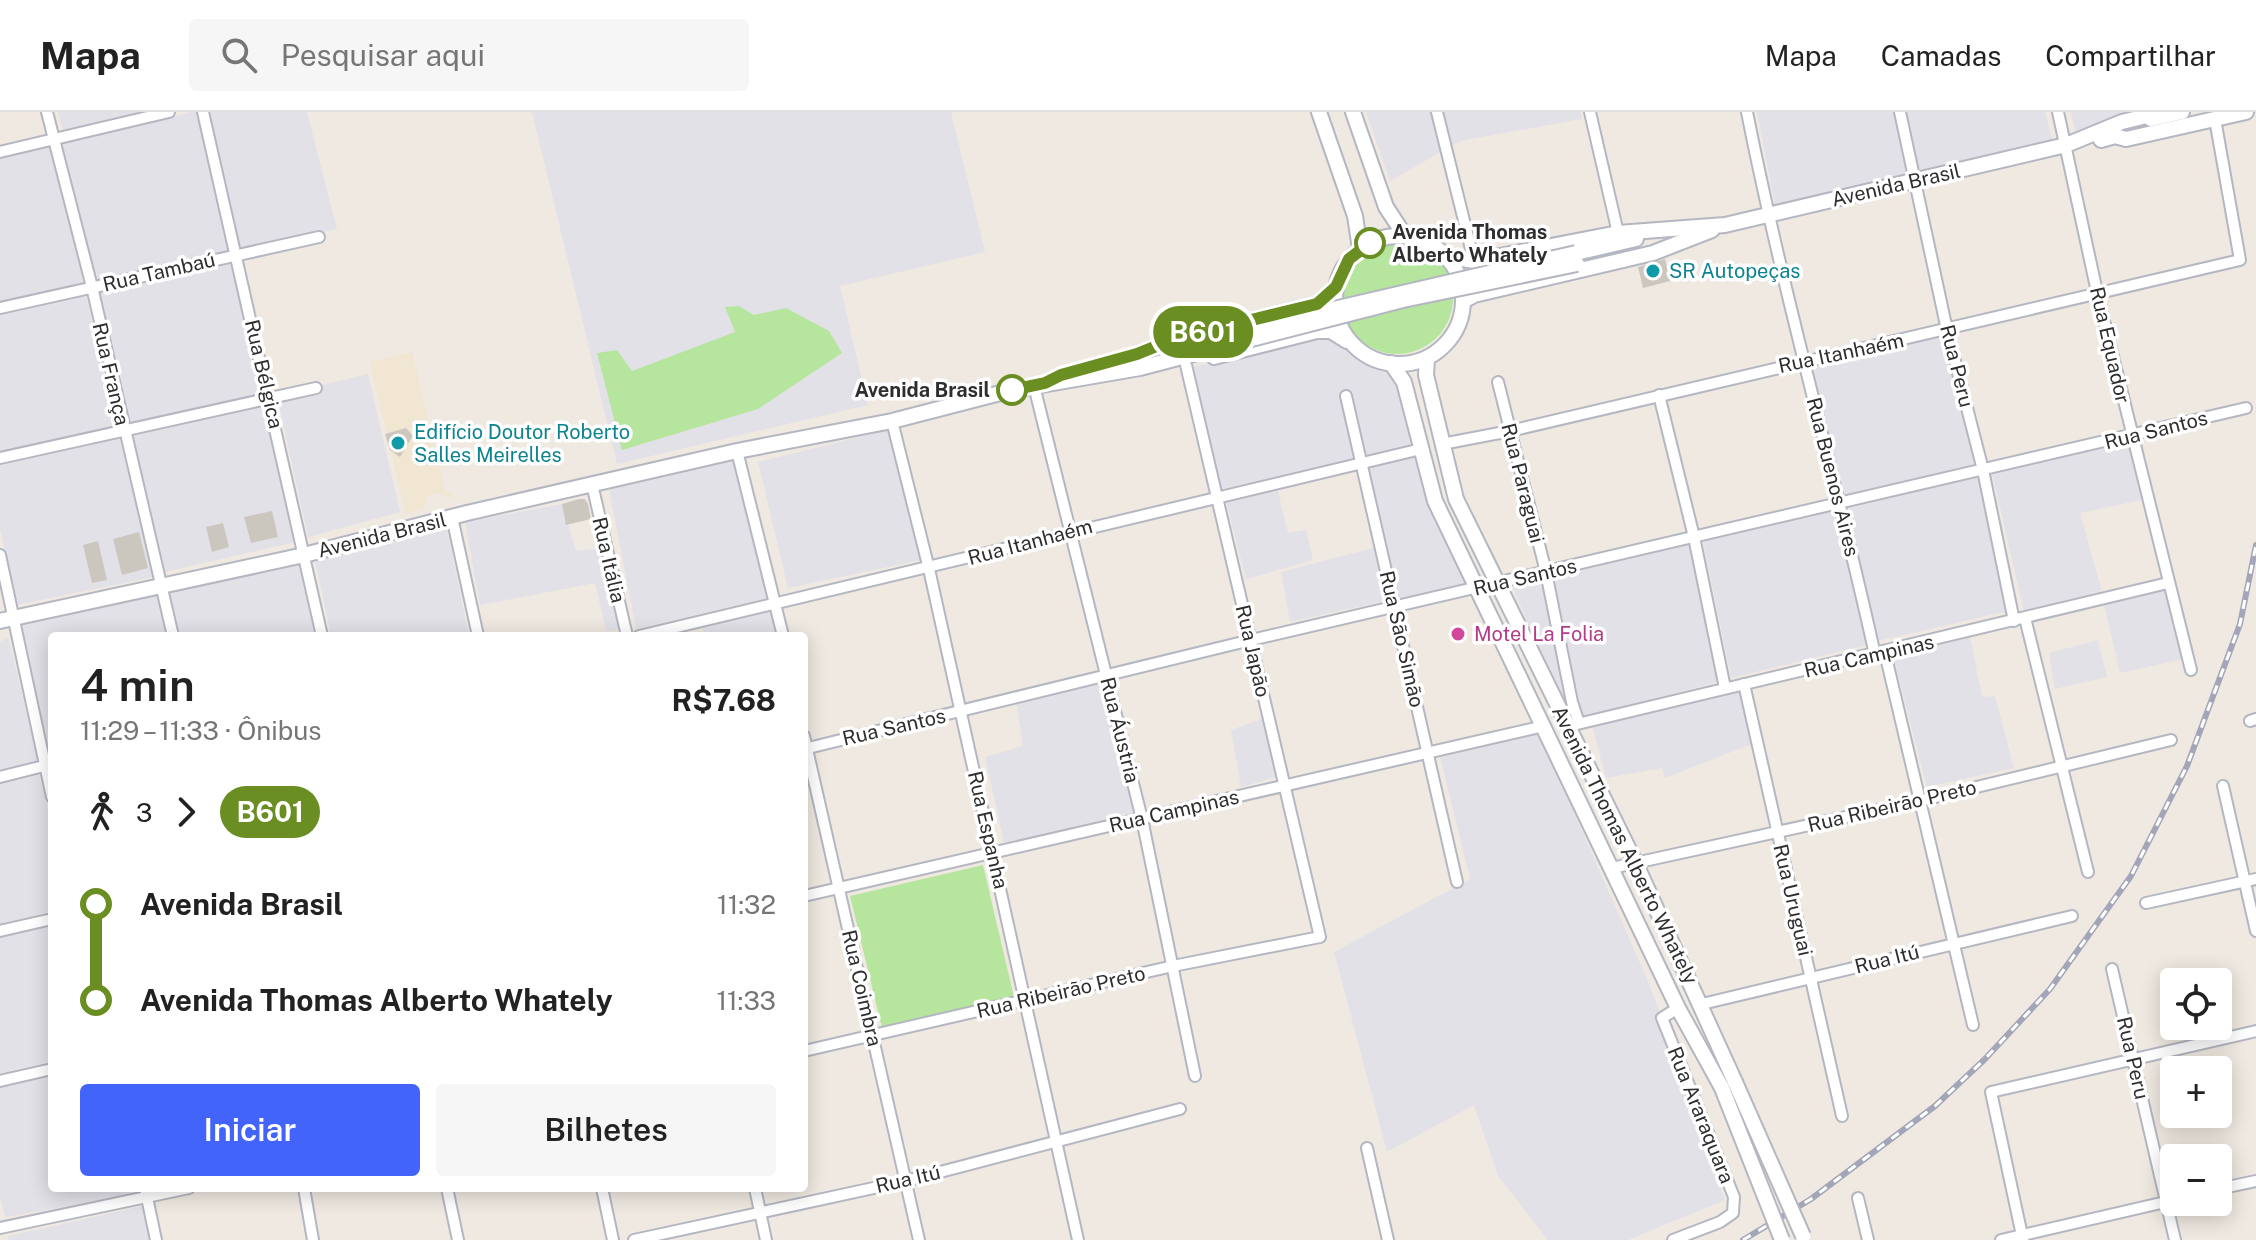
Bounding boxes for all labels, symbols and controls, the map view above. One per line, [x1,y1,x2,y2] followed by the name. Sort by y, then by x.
[189,19,749,91] search box
[40,33,141,78] text: Mapa
[217,33,261,77] icon: search
[281,37,485,73] text: Pesquisar aqui
[1765,39,1837,72] text: Mapa
[1881,39,2001,72] text: Camadas
[2045,39,2216,72] text: Compartilhar
[1829,159,1963,211] street label: Avenida Brasil
[1392,220,1547,267] place label: Avenida Thomas Alberto Whately
[1355,228,1385,258] marker: Avenida Thomas Alberto Whately
[101,247,217,297] street label: Rua Tambaú
[1669,259,1800,283] place label: SR Autopeças
[1644,262,1662,280] marker: SR Autopeças
[2085,284,2135,406] street label: Rua Equador
[1147,306,1259,358] line badge: B601
[1169,315,1237,348] text: B601
[240,317,288,431] street label: Rua Bélgica
[88,320,134,428] street label: Rua França
[1935,322,1979,410] street label: Rua Peru
[1776,328,1906,378] street label: Rua Itanhaém
[997,375,1027,405] marker: Avenida Brasil
[855,378,990,402] place label: Avenida Brasil
[1802,395,1864,559] street label: Rua Buenos Aires
[2102,406,2210,454] street label: Rua Santos
[414,420,630,467] place label: Edifício Doutor Roberto Salles Meirelles
[1497,421,1549,545] street label: Rua Paraguai
[389,434,407,452] marker: Edifício Doutor Roberto Salles Meirelles
[315,507,449,563] street label: Avenida Brasil
[965,514,1095,570] street label: Rua Itanhaém
[587,515,631,605] street label: Rua Itália
[1471,553,1579,601] street label: Rua Santos
[1375,568,1429,710] street label: Rua São Simão
[1231,603,1275,699] street label: Rua Japão
[1474,622,1604,646] place label: Motel La Folia
[1449,625,1467,643] marker: Motel La Folia
[1802,629,1936,683] street label: Rua Campinas
[80,659,195,711] text: 4 min
[1095,674,1146,785] street label: Rua Áustria
[671,682,776,718] text: R$7.68
[1547,702,1703,988] street label: Avenida Thomas Alberto Whately
[840,703,948,751] street label: Rua Santos
[80,715,321,746] text: 11:29 – 11:33 · Ônibus
[963,769,1013,891] street label: Rua Espanha
[1805,775,1979,837] street label: Rua Ribeirão Preto
[1107,784,1241,838] street label: Rua Campinas
[80,790,124,834] icon: walk
[164,790,208,834] icon: forward
[236,795,304,828] text: B601
[136,797,152,828] text: 3
[1768,842,1818,958] street label: Rua Uruguai
[140,886,343,922] text: Avenida Brasil
[717,889,776,920] text: 11:32
[837,927,887,1049] street label: Rua Coimbra
[1852,939,1922,979] street label: Rua Itú
[974,961,1148,1023] street label: Rua Ribeirão Preto
[2160,968,2232,1216] map controls
[2160,968,2232,1040] button: locate
[140,982,613,1018] text: Avenida Thomas Alberto Whately
[716,985,776,1016] text: 11:33
[2112,1014,2154,1102] street label: Rua Peru
[1663,1043,1739,1187] street label: Rua Araraquara
[2160,1056,2232,1128] button: +
[80,1084,420,1176] button: Iniciar
[436,1084,776,1176] button: Bilhetes
[2160,1144,2232,1216] button: −
[873,1160,943,1198] street label: Rua Itú

